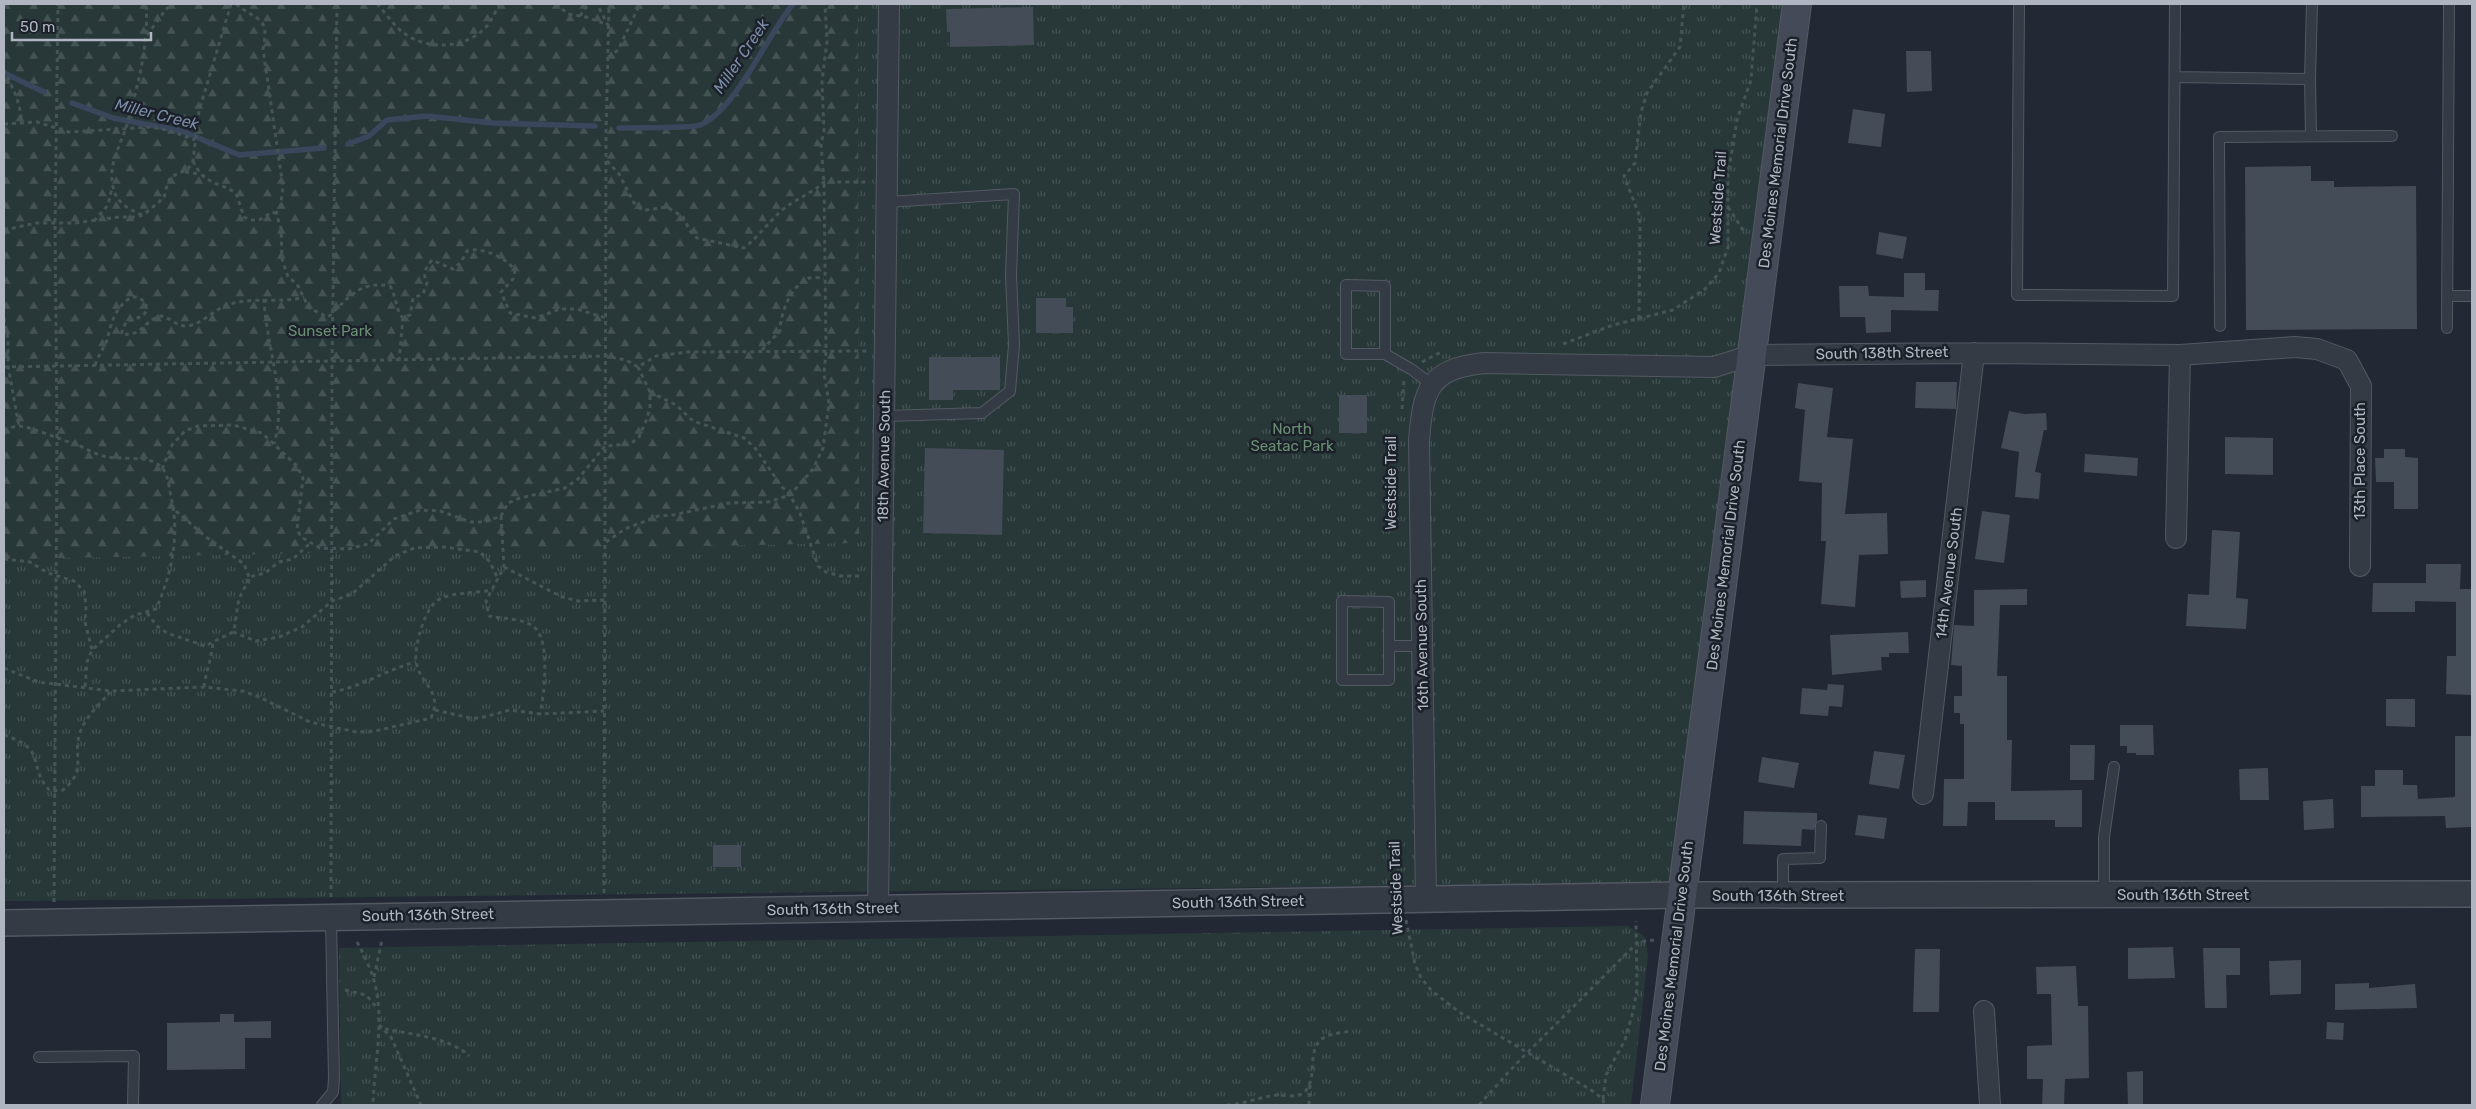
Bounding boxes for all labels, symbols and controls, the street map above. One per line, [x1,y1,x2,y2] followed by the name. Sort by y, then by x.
[12,10,151,42] scale bar
[709,14,773,97] water label: Miller Creek
[20,18,55,36] text: 50 m
[1755,37,1801,269] street label: Des Moines Memorial Drive South
[113,94,202,134] water label: Miller Creek
[1706,150,1730,246] street label: Westside Trail
[288,322,372,340] park label: Sunset Park
[1816,343,1949,363] street label: South 138th Street
[874,390,894,522] street label: 18th Avenue South
[2351,402,2369,520] street label: 13th Place South
[1250,420,1334,455] park label: North Seatac Park
[1382,436,1400,530] street label: Westside Trail
[1703,439,1749,671] street label: Des Moines Memorial Drive South
[1932,506,1966,640] street label: 14th Avenue South
[1412,579,1432,711] street label: 16th Avenue South
[1651,840,1697,1072] street label: Des Moines Memorial Drive South
[1385,841,1407,935] street label: Westside Trail
[2117,886,2249,904] street label: South 136th Street
[1712,887,1844,905] street label: South 136th Street
[1172,892,1304,912] street label: South 136th Street
[767,899,899,919] street label: South 136th Street
[362,905,494,925] street label: South 136th Street

